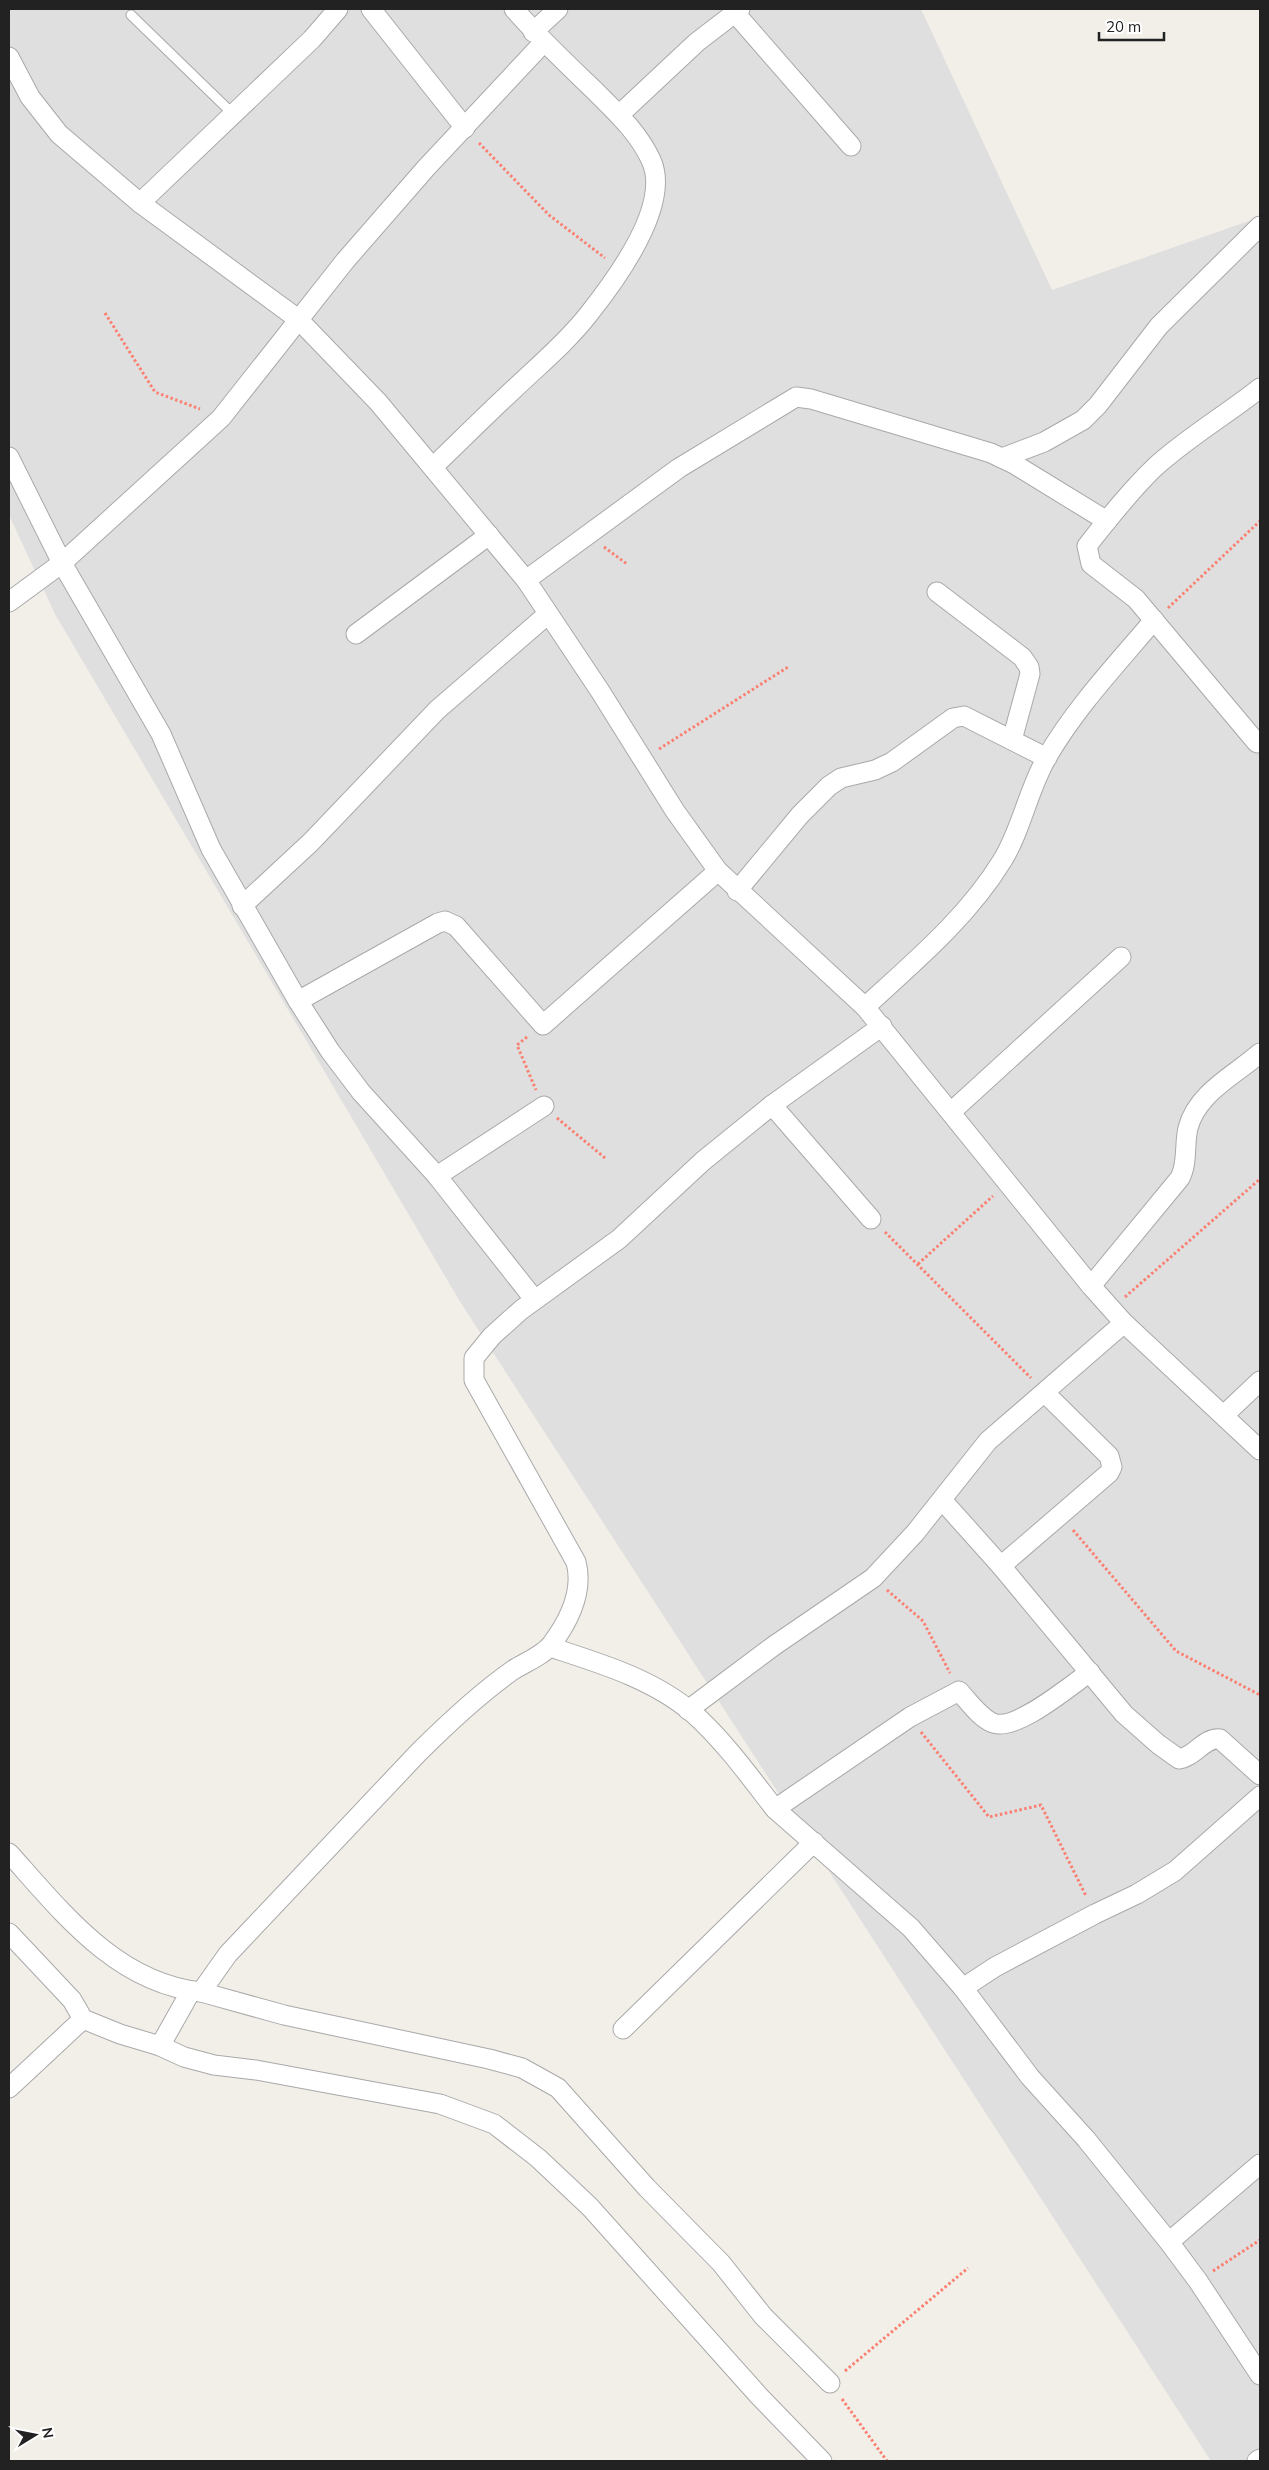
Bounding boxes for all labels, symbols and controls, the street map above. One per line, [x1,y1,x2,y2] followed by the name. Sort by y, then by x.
[1099,10,1164,42] scale bar
[1106,17,1141,36] text: 20 m
[10,2410,60,2460] north arrow
[38,2426,58,2440] text: N

